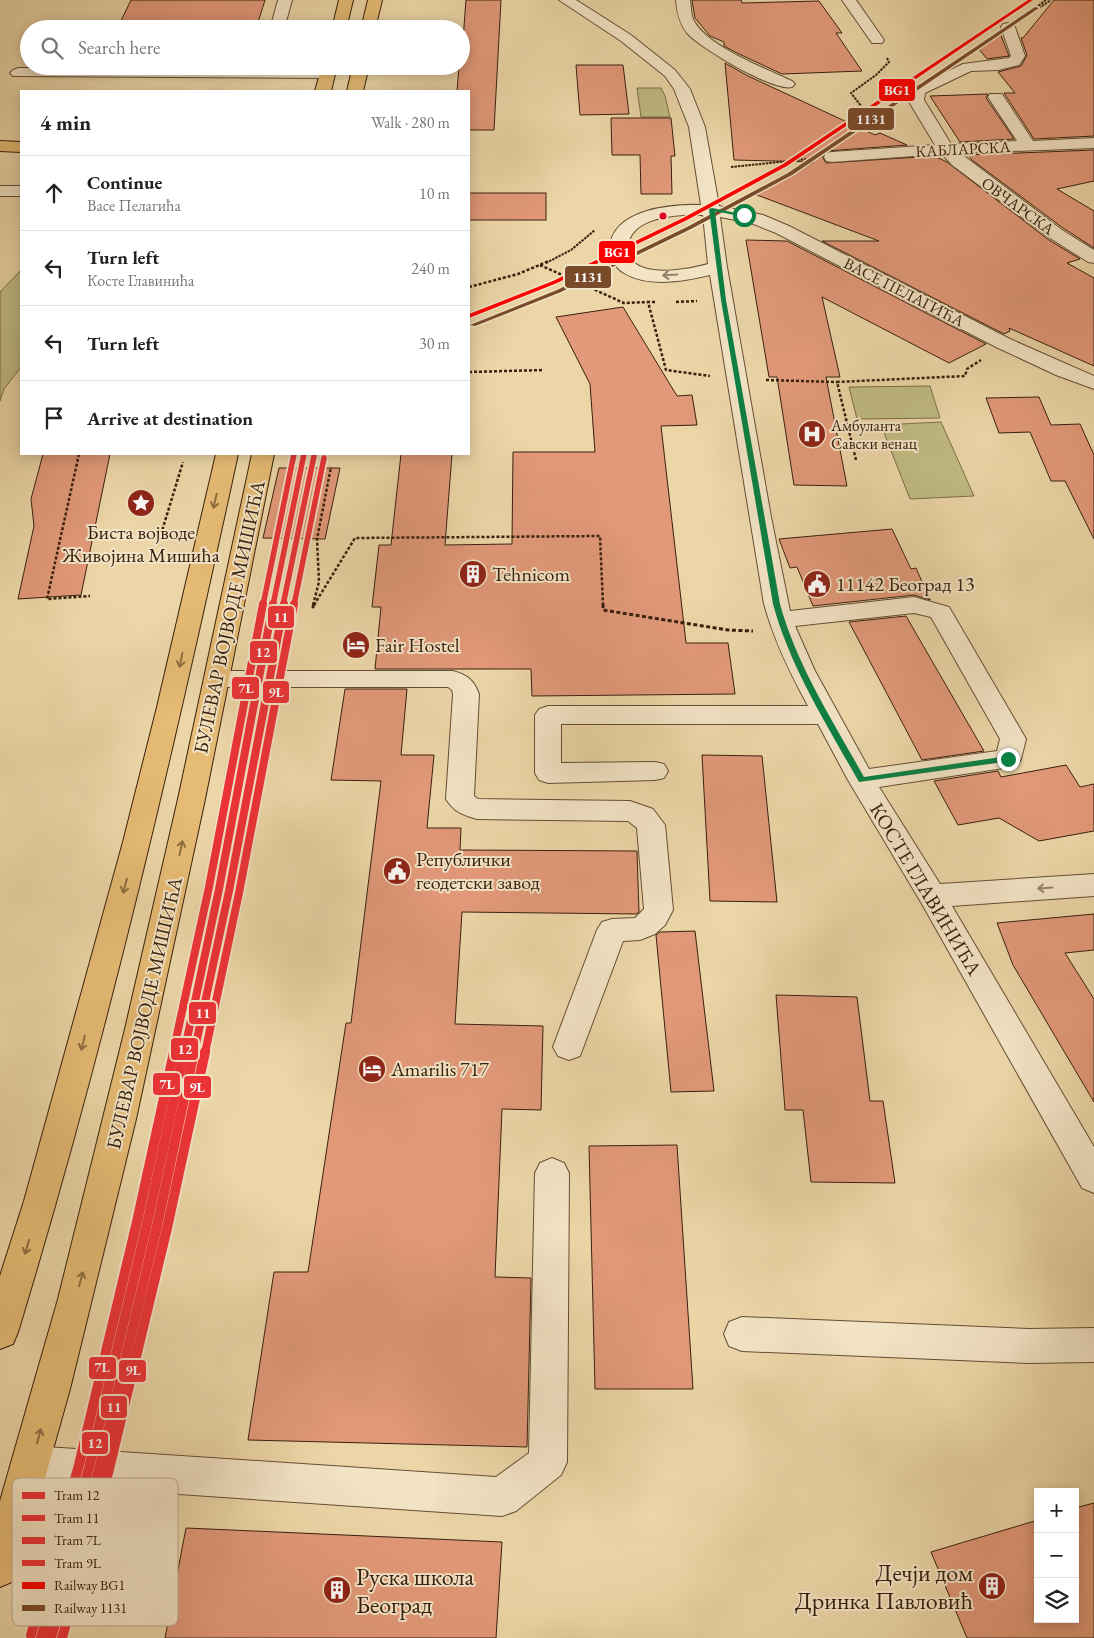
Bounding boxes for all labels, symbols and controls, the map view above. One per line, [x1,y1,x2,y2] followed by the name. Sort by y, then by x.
[20,20,470,75] search box
[38,34,66,62] icon: search
[78,35,160,60] text: Search here
[878,78,916,102] line badge: BG1
[884,81,910,99] text: BG1
[847,107,895,131] line badge: 1131
[40,109,91,136] text: 4 min
[856,110,886,128] text: 1131
[371,112,450,133] text: Walk · 280 m
[915,136,1012,162] street label: КАБЛАРСКА
[87,170,162,195] text: Continue
[977,172,1059,240] street label: ОВЧАРСКА
[40,179,68,207] icon: ahead
[419,183,450,204] text: 10 m
[87,195,181,216] text: Васе Пелагића
[733,204,756,227] route start
[658,211,668,221] unlabelled marker
[598,240,636,264] line badge: BG1
[604,243,630,261] text: BG1
[87,245,159,270] text: Turn left
[840,253,969,332] street label: ВАСЕ ПЕЛАГИЋА
[40,254,68,282] icon: left
[411,258,450,279] text: 240 m
[564,265,612,289] line badge: 1131
[573,268,603,286] text: 1131
[87,270,195,291] text: Косте Главинића
[663,271,679,280] one-way arrow
[40,329,68,357] icon: left
[87,331,159,356] text: Turn left
[419,333,450,354] text: 30 m
[40,404,68,432] icon: arrive
[87,406,253,431] text: Arrive at destination
[830,415,918,454] place label: Амбуланта Савски венац
[797,419,827,449] hospital icon: Амбуланта Савски венац
[187,478,271,756] street label: БУЛЕВАР ВОЈВОДЕ МИШИЋА
[126,488,156,518] place icon: Биста војводе Живојина Мишића
[210,493,219,509] one-way arrow
[61,519,220,568] place label: Биста војводе Живојина Мишића
[458,559,488,589] building icon: Tehnicom
[492,561,570,587] place label: Tehnicom
[802,569,832,599] public building icon: 11142 Београд 13
[836,571,975,597] place label: 11142 Београд 13
[267,605,295,629] line badge: 11
[274,608,288,626] text: 11
[341,630,371,660] hotel icon: Fair Hostel
[375,632,460,658] place label: Fair Hostel
[249,640,278,664] line badge: 12
[256,643,271,661] text: 12
[176,652,185,668] one-way arrow
[231,676,260,700] line badge: 7L
[238,679,255,697] text: 7L
[262,680,290,704] line badge: 9L
[268,683,285,701] text: 9L
[997,748,1020,771] route end
[864,798,988,980] street label: КОСТЕ ГЛАВИНИЋА
[177,841,186,857] one-way arrow
[416,846,540,895] place label: Републички геодетски завод
[382,856,412,886] public building icon: Републички геодетски завод
[100,874,188,1152] street label: БУЛЕВАР ВОЈВОДЕ МИШИЋА
[120,877,129,893] one-way arrow
[1038,883,1054,893] one-way arrow
[188,1001,217,1025] line badge: 11
[196,1004,210,1022] text: 11
[78,1034,87,1050] one-way arrow
[170,1037,199,1061] line badge: 12
[178,1040,193,1058] text: 12
[357,1054,387,1084] hotel icon: Amarilis 717
[390,1056,489,1082] place label: Amarilis 717
[152,1072,181,1096] line badge: 7L
[159,1075,176,1093] text: 7L
[183,1075,212,1099] line badge: 9L
[189,1078,206,1096] text: 9L
[21,1239,31,1255] one-way arrow
[76,1271,86,1287] one-way arrow
[88,1356,117,1380] line badge: 7L
[94,1358,111,1376] text: 7L
[118,1359,147,1383] line badge: 9L
[125,1361,142,1379] text: 9L
[100,1395,128,1419] line badge: 11
[107,1398,121,1416] text: 11
[35,1428,44,1444] one-way arrow
[81,1431,109,1455] line badge: 12
[88,1434,103,1452] text: 12
[12,1478,178,1626] legend
[54,1486,100,1504] text: Tram 12
[1034,1488,1079,1623] map controls
[1034,1488,1079,1533] button: +
[54,1509,99,1527] text: Tram 11
[54,1531,102,1549] text: Tram 7L
[1034,1533,1079,1578] button: −
[54,1554,102,1572] text: Tram 9L
[795,1557,973,1616] place label: Дечји дом Дринка Павловић
[356,1561,474,1620] place label: Руска школа Београд
[977,1571,1007,1601] building icon: Дечји дом Дринка Павловић
[322,1575,352,1605] building icon: Руска школа Београд
[54,1576,125,1594] text: Railway BG1
[1034,1578,1079,1623] button: layers
[54,1599,127,1617] text: Railway 1131

